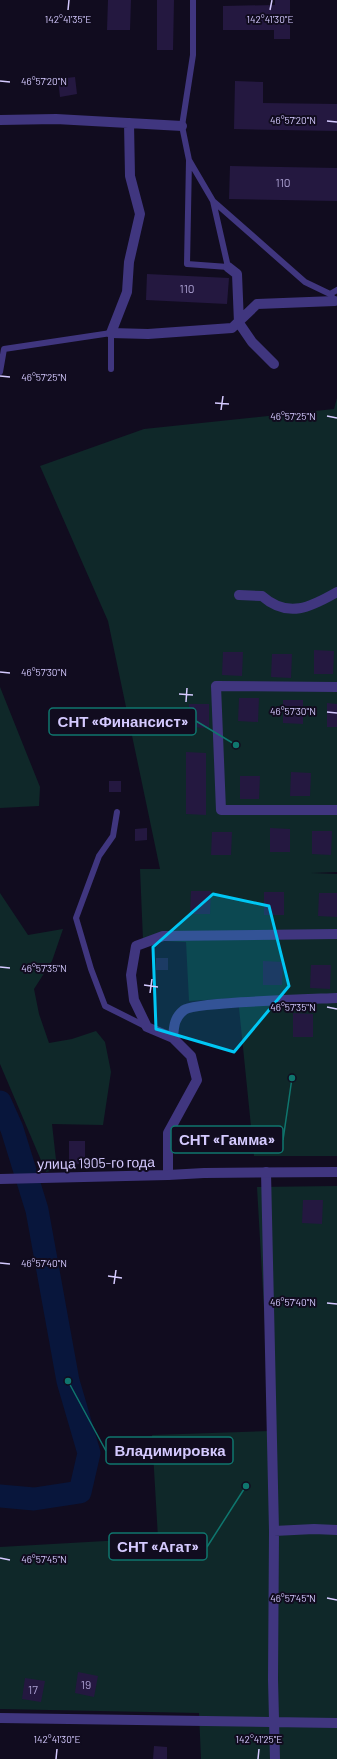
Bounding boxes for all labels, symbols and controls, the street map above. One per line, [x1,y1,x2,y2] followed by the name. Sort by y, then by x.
[45,13,91,25] text: 142°41'35"E
[246,13,294,25] text: 142°41'30"E
[21,75,67,87] text: 46°57'20"N
[270,114,316,126] text: 46°57'20"N
[275,175,291,189] house number: 110
[179,281,195,295] house number: 110
[21,371,67,383] text: 46°57'25"N
[270,410,316,422] text: 46°57'25"N
[21,666,67,678] text: 46°57'30"N
[270,705,316,717] text: 46°57'30"N
[49,708,196,735] callout: СНТ «Финансист»
[58,712,188,730] text: СНТ «Финансист»
[21,962,67,974] text: 46°57'35"N
[270,1001,316,1013] text: 46°57'35"N
[171,1126,283,1153] callout: СНТ «Гамма»
[179,1130,275,1148] text: СНТ «Гамма»
[37,1153,155,1172] street label: улица 1905-го года
[21,1257,67,1269] text: 46°57'40"N
[270,1296,316,1308] text: 46°57'40"N
[106,1437,233,1464] callout: Владимировка
[114,1441,226,1459] text: Владимировка
[109,1533,207,1560] callout: СНТ «Агат»
[117,1537,199,1555] text: СНТ «Агат»
[21,1553,67,1565] text: 46°57'45"N
[270,1592,316,1604] text: 46°57'45"N
[81,1677,91,1691] house number: 19
[28,1682,38,1696] house number: 17
[33,1733,81,1745] text: 142°41'30"E
[236,1733,282,1745] text: 142°41'25"E

